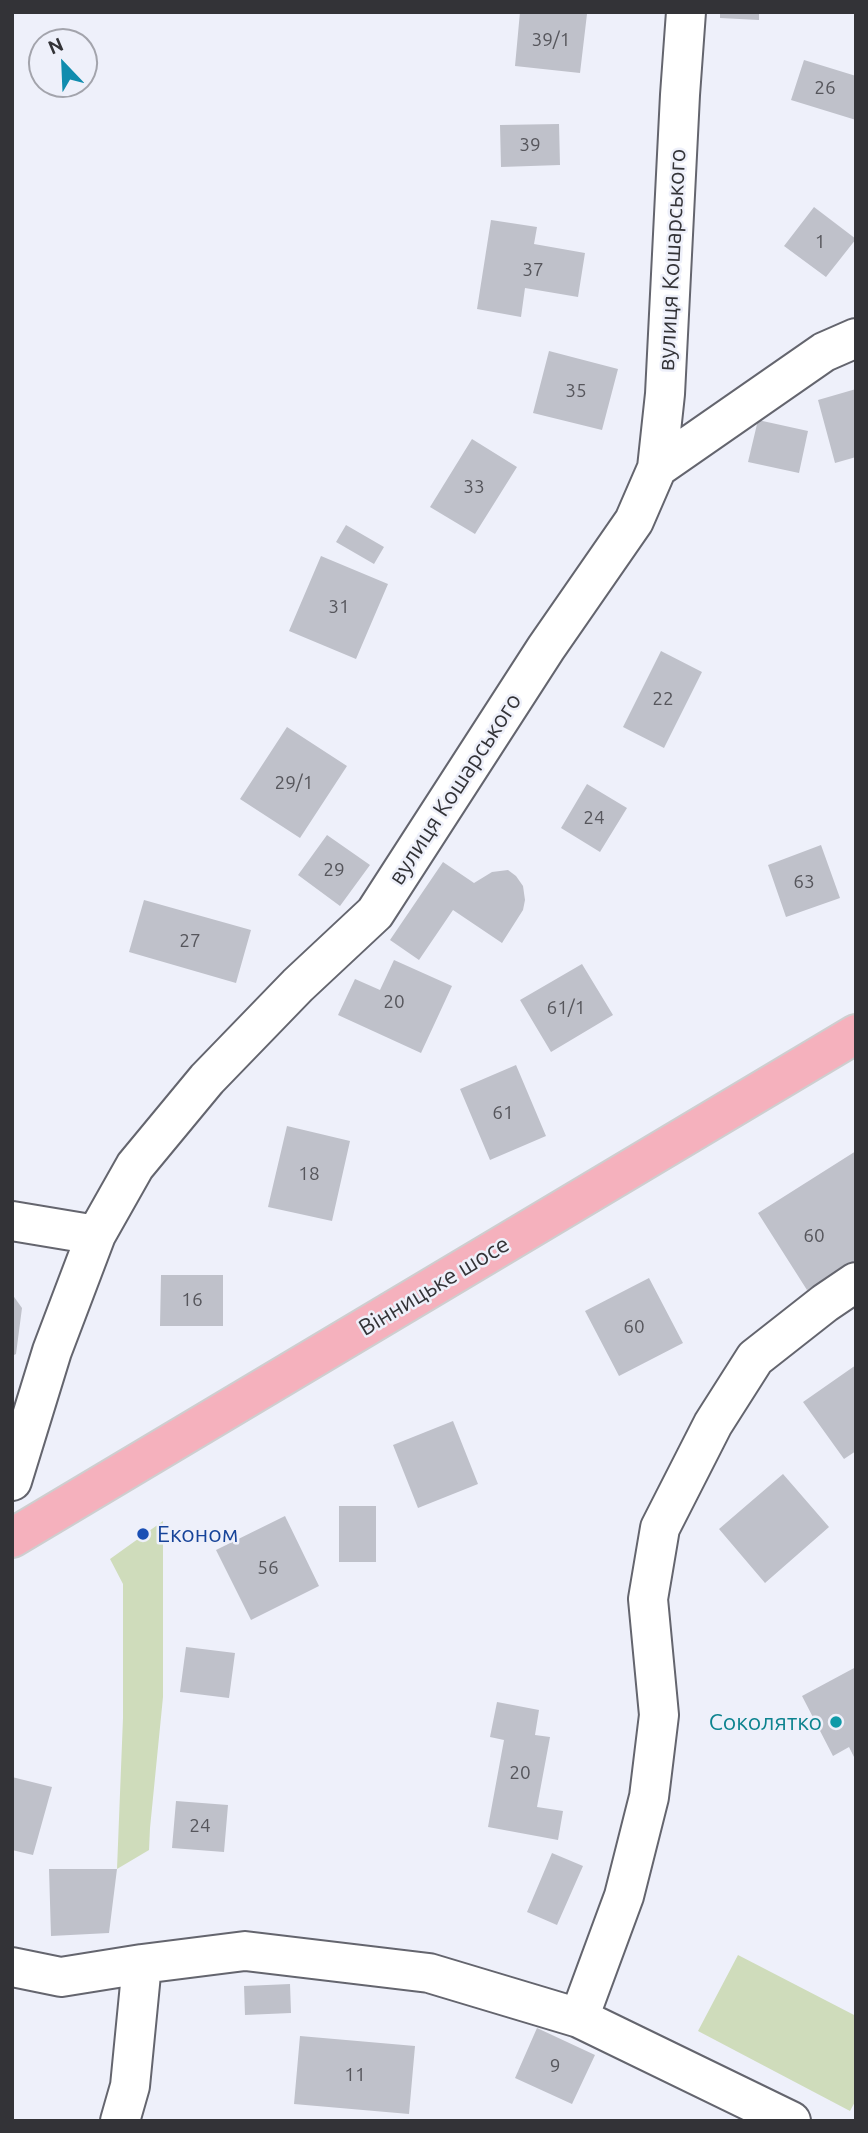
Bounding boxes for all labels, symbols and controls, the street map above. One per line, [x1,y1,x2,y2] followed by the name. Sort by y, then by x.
[28,28,98,98] north arrow
[531,29,571,51] house number: 39/1
[45,33,66,58] text: N
[814,77,836,99] house number: 26
[519,134,541,156] house number: 39
[652,148,692,372] street label: вулиця Кошарського
[815,231,825,253] house number: 1
[522,259,544,281] house number: 37
[565,380,587,402] house number: 35
[463,476,485,498] house number: 33
[328,596,350,618] house number: 31
[383,688,527,890] street label: вулиця Кошарського
[652,688,674,710] house number: 22
[274,772,314,794] house number: 29/1
[583,807,605,829] house number: 24
[323,859,345,881] house number: 29
[793,871,815,893] house number: 63
[179,930,201,952] house number: 27
[383,991,405,1013] house number: 20
[546,997,586,1019] house number: 61/1
[492,1102,514,1124] house number: 61
[298,1163,320,1185] house number: 18
[803,1225,825,1247] house number: 60
[354,1230,514,1342] street label: Вінницьке шосе
[181,1289,203,1311] house number: 16
[623,1316,645,1338] house number: 60
[157,1520,238,1548] place label: Економ
[135,1526,151,1542] marker: Економ
[257,1557,279,1579] house number: 56
[709,1708,822,1736] place label: Соколятко
[828,1714,844,1730] marker: Соколятко
[509,1762,531,1784] house number: 20
[189,1815,211,1837] house number: 24
[550,2055,560,2077] house number: 9
[344,2064,366,2086] house number: 11

